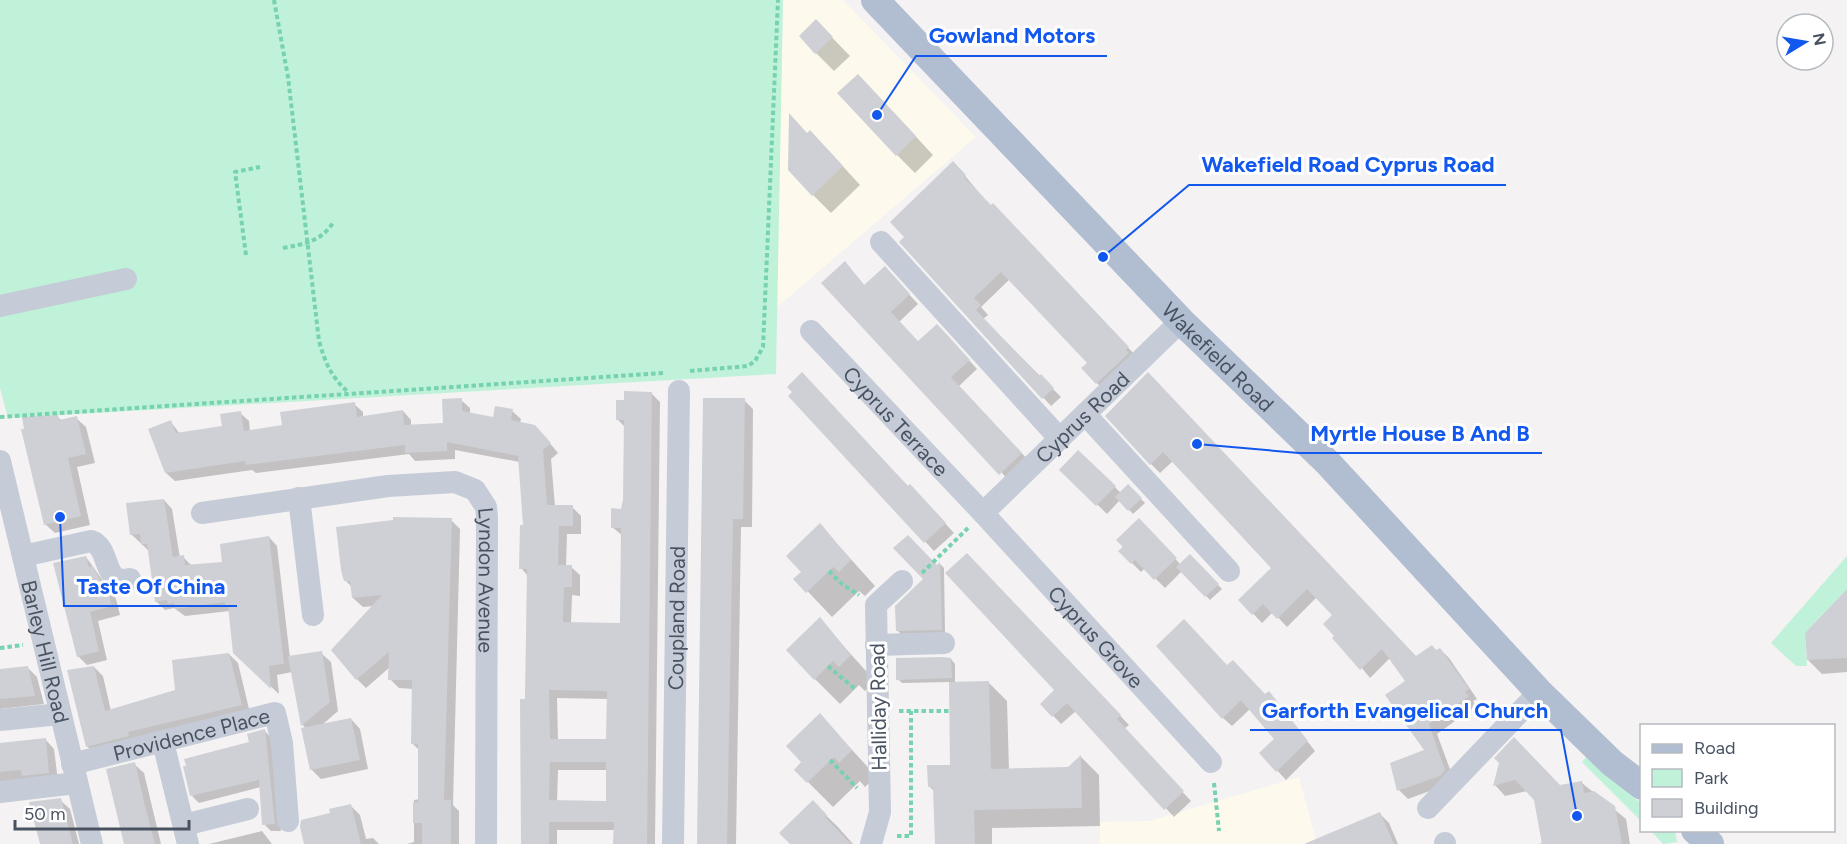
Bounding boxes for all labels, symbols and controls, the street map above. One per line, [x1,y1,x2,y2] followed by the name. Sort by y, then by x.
[1775,12,1835,72] north arrow
[916,16,1107,56] callout: Gowland Motors
[929,22,1095,49] text: Gowland Motors
[1809,31,1830,47] text: N
[1189,145,1506,185] callout: Wakefield Road Cyprus Road
[1201,151,1495,178] text: Wakefield Road Cyprus Road
[1157,297,1279,417] street label: Wakefield Road
[838,361,954,481] street label: Cyprus Terrace
[1030,366,1134,468] street label: Cyprus Road
[1299,413,1542,453] callout: Myrtle House B And B
[1310,420,1530,447] text: Myrtle House B And B
[474,506,500,653] street label: Lyndon Avenue
[663,546,689,690] street label: Coupland Road
[64,566,237,606] callout: Taste Of China
[76,573,226,600] text: Taste Of China
[17,578,75,726] street label: Barley Hill Road
[1043,580,1149,693] street label: Cyprus Grove
[864,643,892,771] street label: Halliday Road
[1250,690,1561,730] callout: Garforth Evangelical Church
[1262,697,1548,724] text: Garforth Evangelical Church
[110,702,272,766] street label: Providence Place
[1640,724,1835,832] legend
[1694,737,1735,759] text: Road
[1694,767,1729,789] text: Park
[15,793,189,831] scale bar
[1694,797,1759,819] text: Building
[24,803,66,825] text: 50 m

